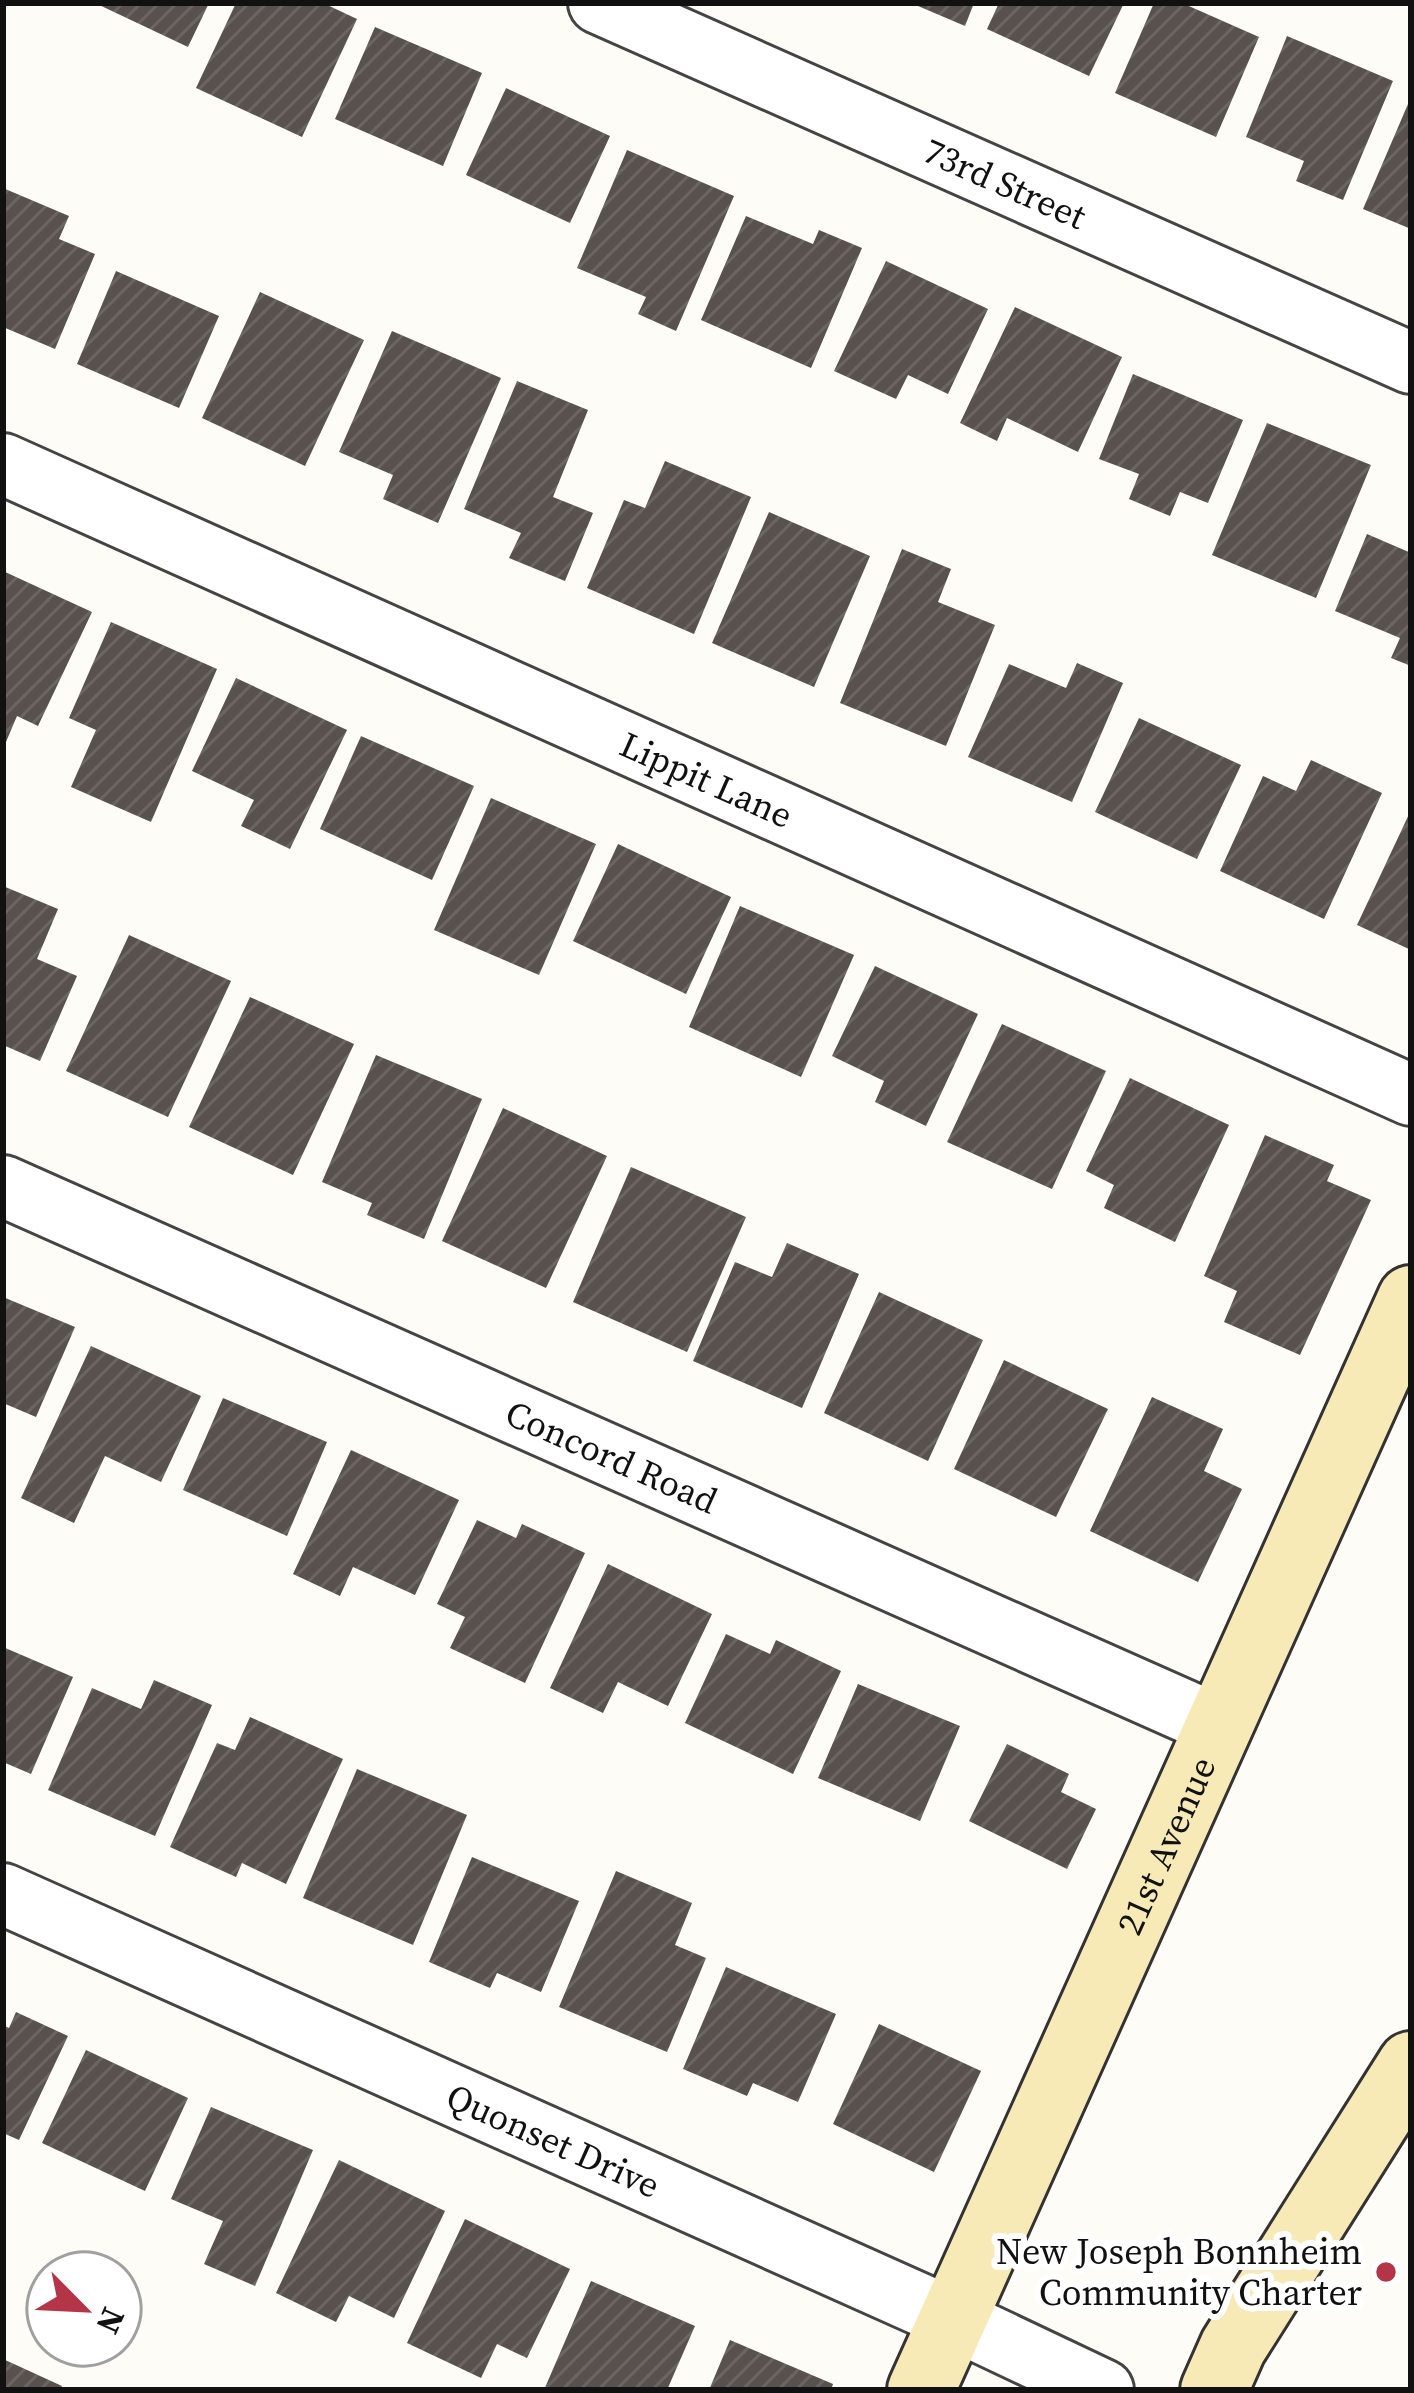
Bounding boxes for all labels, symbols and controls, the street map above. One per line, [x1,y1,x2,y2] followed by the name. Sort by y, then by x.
[916,126,1094,240] street label: 73rd Street
[613,719,801,839] street label: Lippit Lane
[498,1388,725,1525] street label: Concord Road
[1104,1749,1227,1942] street label: 21st Avenue
[439,2071,668,2209] street label: Quonset Drive
[996,2227,1362,2317] place label: New Joseph Bonnheim Community Charter
[24,2249,144,2369] north arrow
[1373,2259,1399,2285] marker: New Joseph Bonnheim Community Charter
[86,2301,136,2341] text: N

